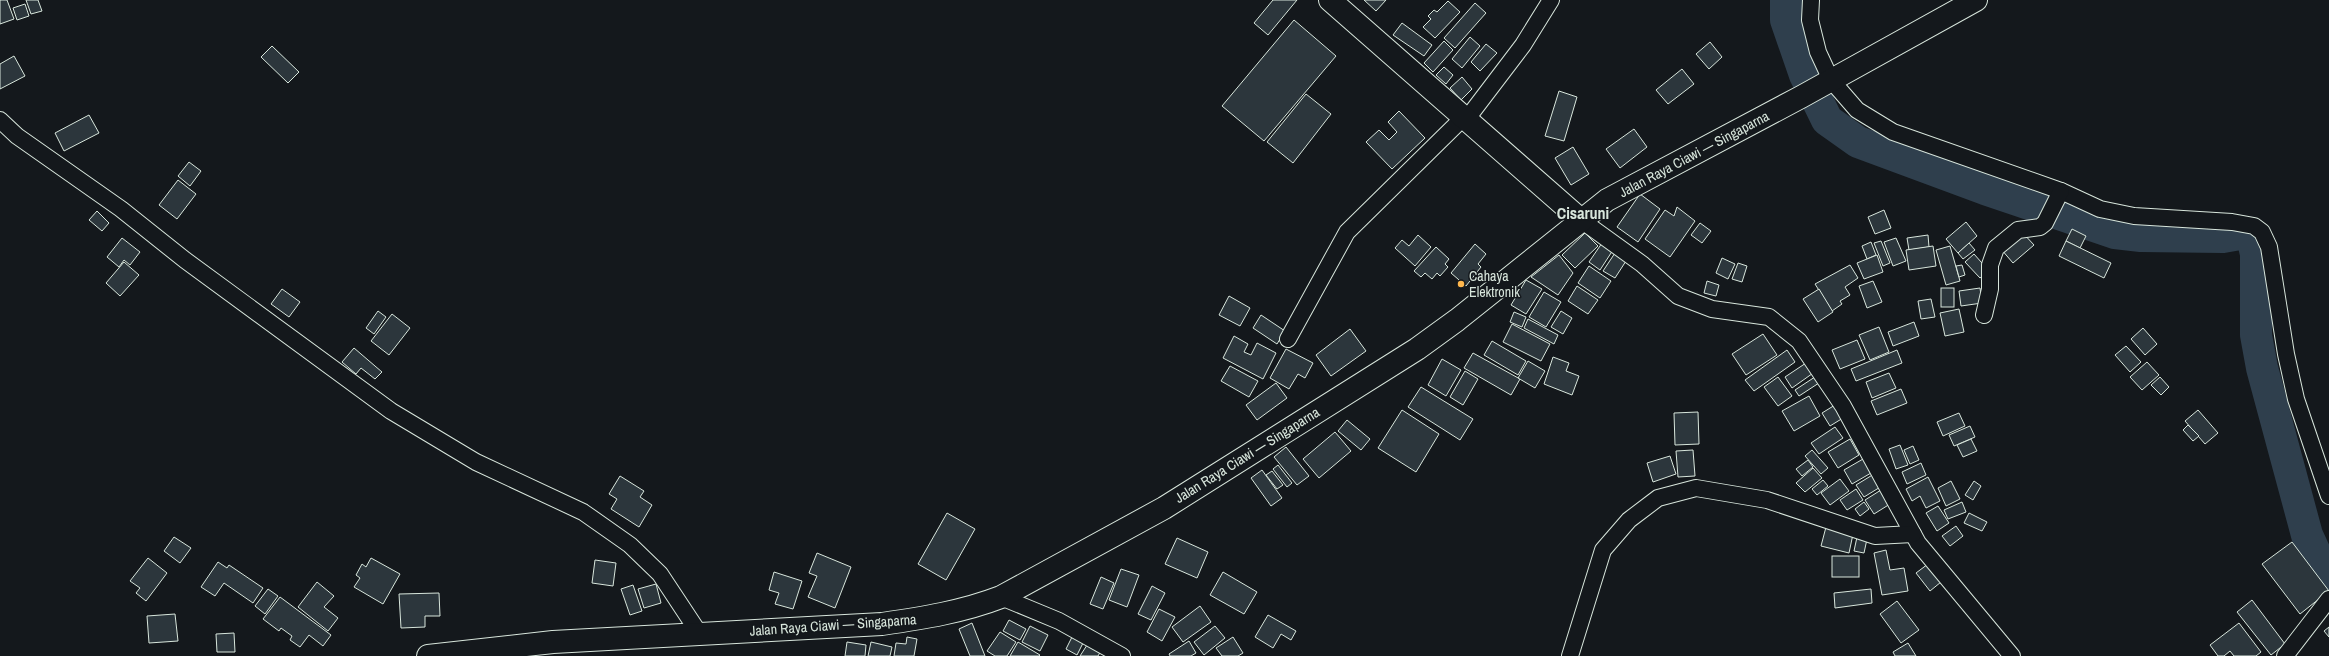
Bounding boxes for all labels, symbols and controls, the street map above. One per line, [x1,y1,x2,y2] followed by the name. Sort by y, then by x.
[1616,107,1773,201] street label: Jalan Raya Ciawi — Singaparna
[1557,202,1609,224] district label: Cisaruni
[1469,267,1520,301] place label: Cahaya Elektronik
[1456,279,1466,289] marker: Cahaya Elektronik
[1171,403,1323,507] street label: Jalan Raya Ciawi — Singaparna
[749,610,918,640] street label: Jalan Raya Ciawi — Singaparna

